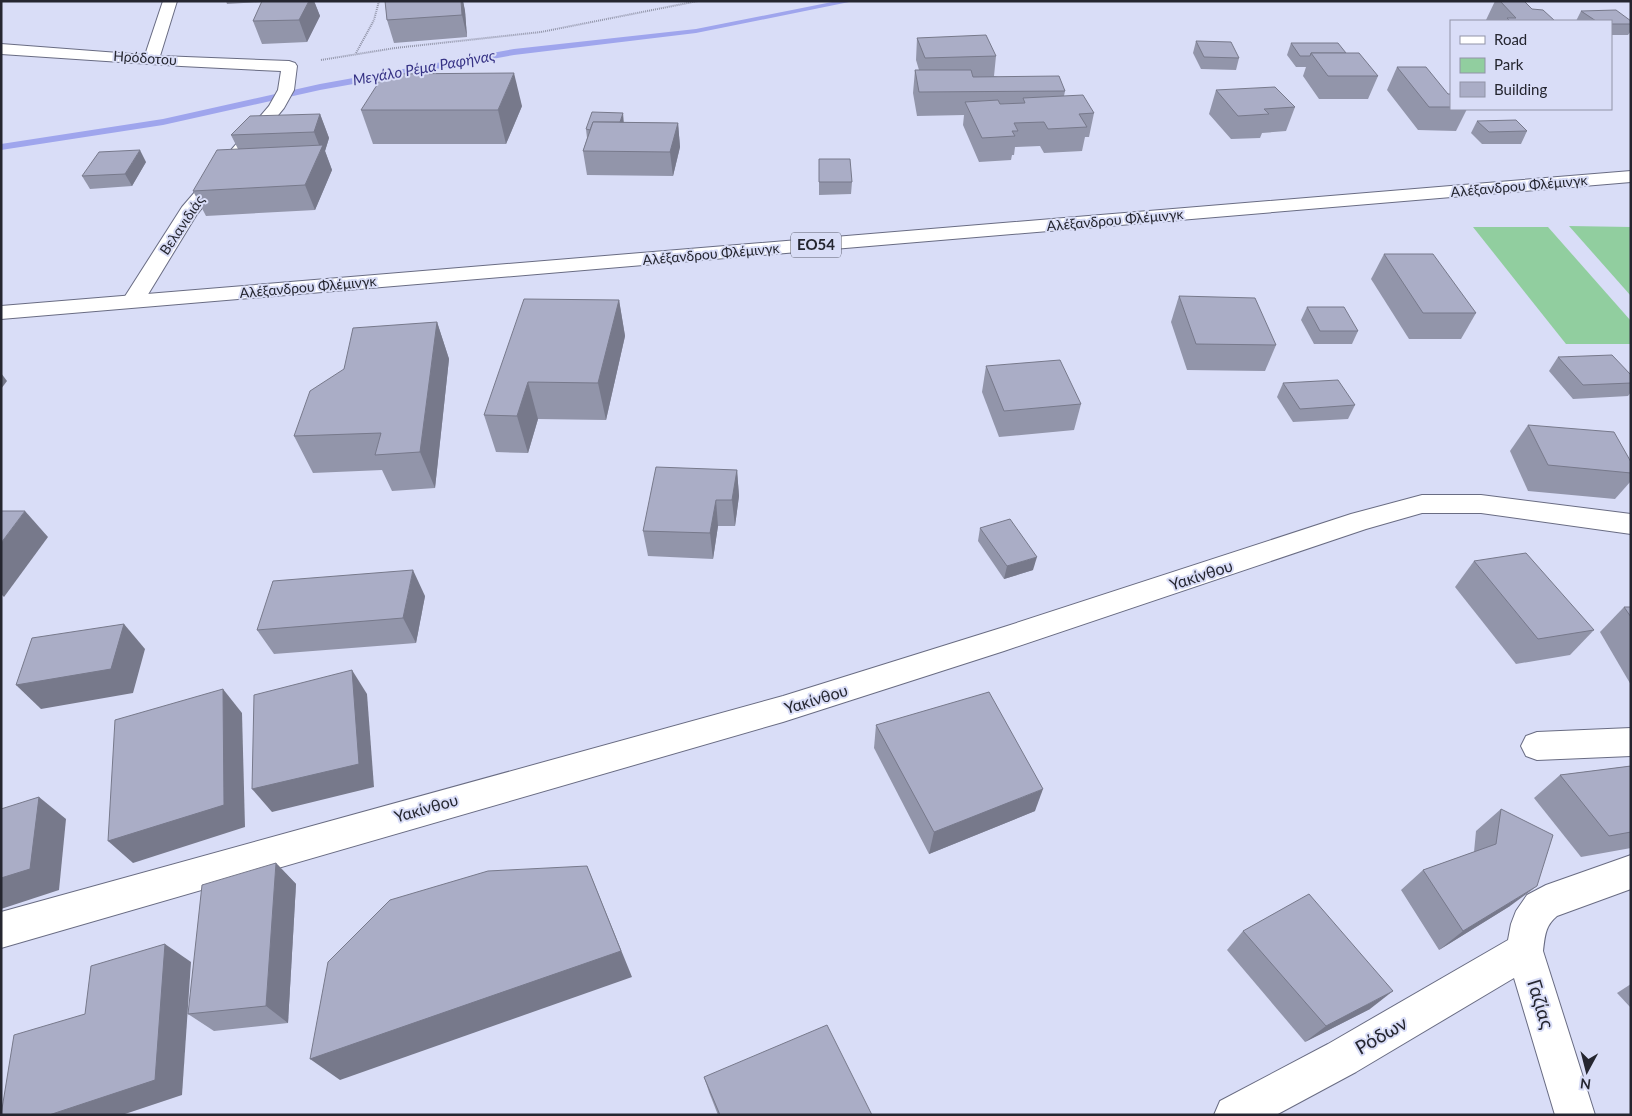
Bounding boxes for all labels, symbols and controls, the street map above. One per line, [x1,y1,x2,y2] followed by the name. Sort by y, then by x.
[1450,20,1612,110] legend
[1494,30,1527,48] text: Road
[351,46,497,88] water label: Μεγάλο Ρέμα Ραφήνας
[113,47,177,68] street label: Ηρόδοτου
[1494,55,1524,73] text: Park
[1494,80,1547,98] text: Building
[1450,171,1589,200] street label: Αλέξανδρου Φλέμινγκ
[156,191,208,258] street label: Βελανιδιάς
[1046,205,1185,234] street label: Αλέξανδρου Φλέμινγκ
[791,232,841,258] road number: ΕΟ54
[642,239,781,268] street label: Αλέξανδρου Φλέμινγκ
[239,272,378,301] street label: Αλέξανδρου Φλέμινγκ
[1167,555,1235,594] street label: Υακίνθου
[782,680,850,717] street label: Υακίνθου
[392,789,460,826] street label: Υακίνθου
[1523,976,1560,1032] street label: Γαζίας
[1351,1010,1411,1059] street label: Ρόδων
[1562,1046,1612,1096] north arrow
[1579,1075,1592,1093] text: N

